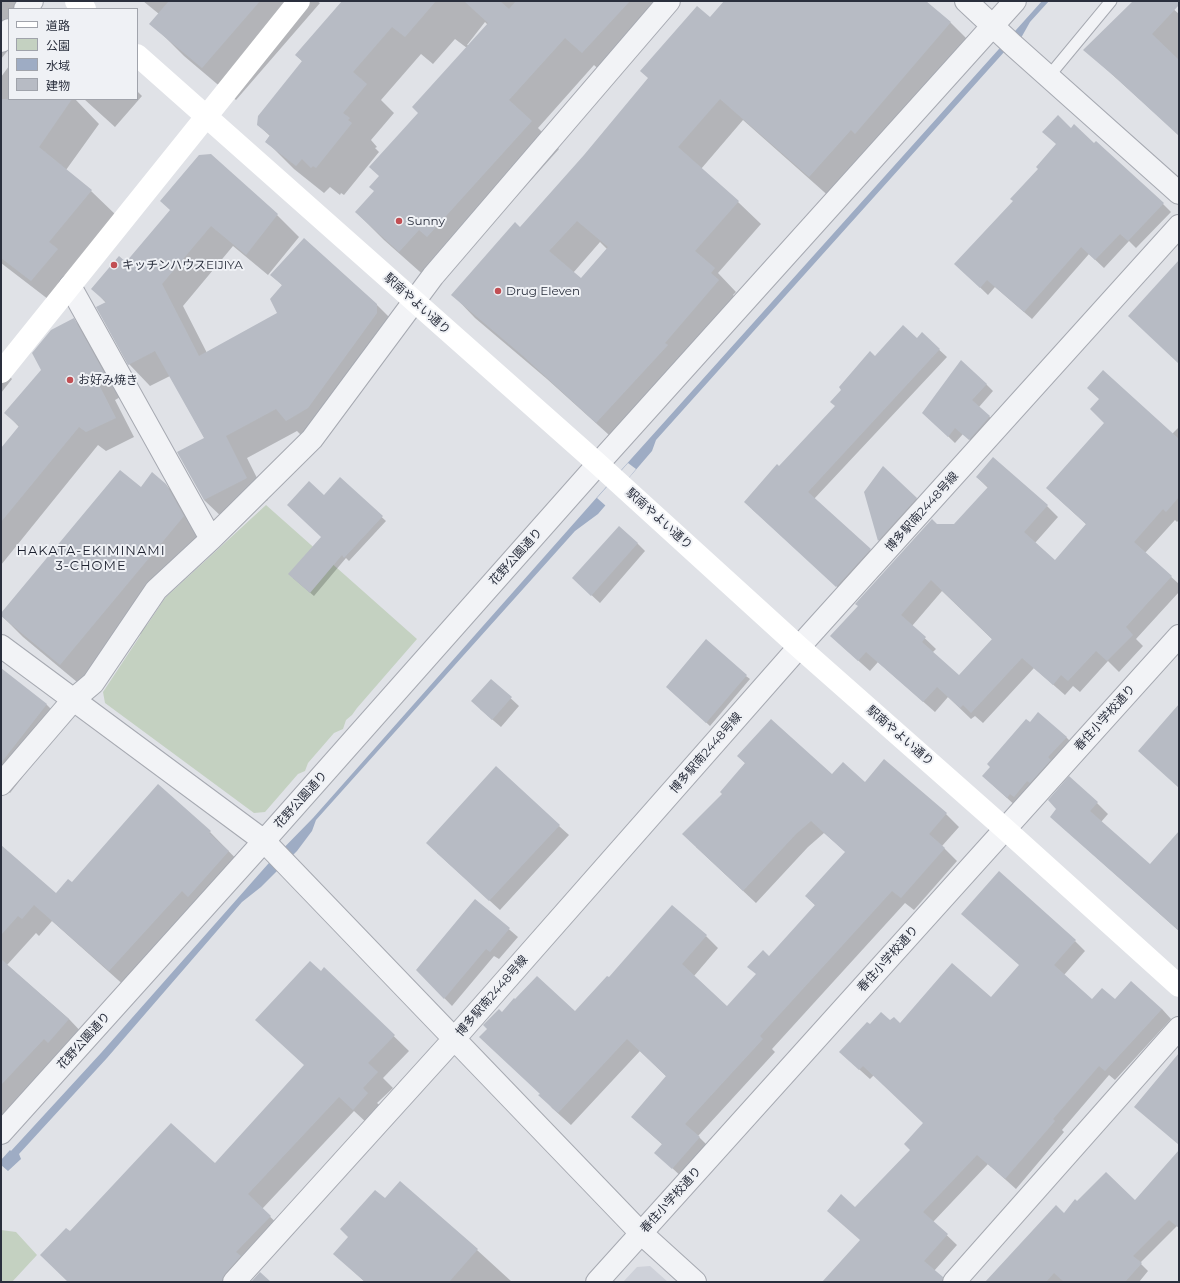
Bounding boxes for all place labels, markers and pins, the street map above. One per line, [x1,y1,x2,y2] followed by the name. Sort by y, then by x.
[407,214,445,228] place label: Sunny
[394,216,404,226] marker: Sunny
[122,258,243,272] place label: キッチンハウスEIJIYA
[109,260,119,270] marker: キッチンハウスEIJIYA
[506,284,580,298] place label: Drug Eleven
[493,286,503,296] marker: Drug Eleven
[78,373,138,387] place label: お好み焼き
[65,375,75,385] marker: お好み焼き

